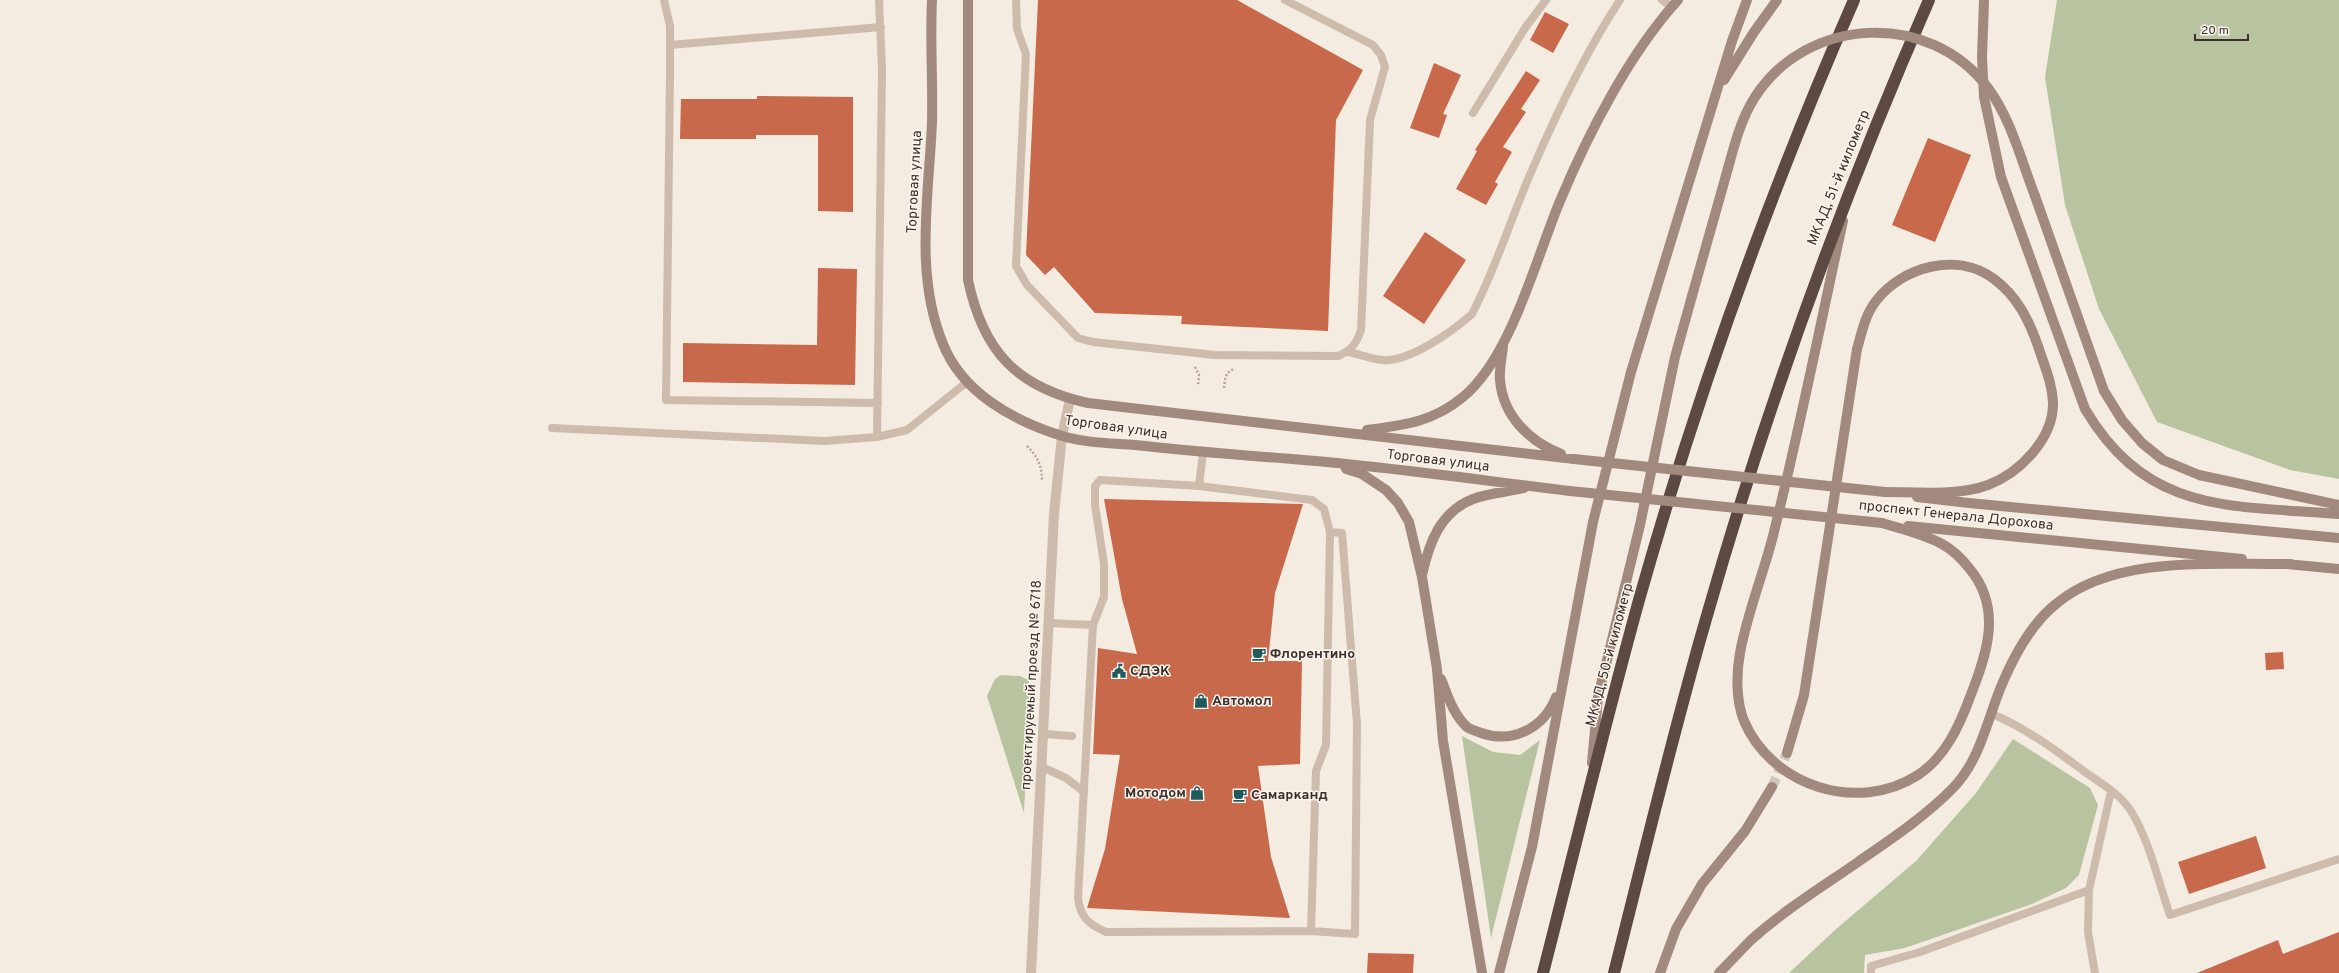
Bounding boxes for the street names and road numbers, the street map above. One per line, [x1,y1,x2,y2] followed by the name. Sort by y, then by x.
[1804,108,1874,248] street label: МКАД, 51-й километр
[904,130,926,234] street label: Торговая улица
[1064,412,1168,444] street label: Торговая улица
[1386,446,1490,476] street label: Торговая улица
[1858,497,2054,535] street label: проспект Генерала Дорохова
[1018,580,1046,790] street label: проектируемый проезд № 6718
[1583,581,1637,729] street label: МКАД, 50-й километр

